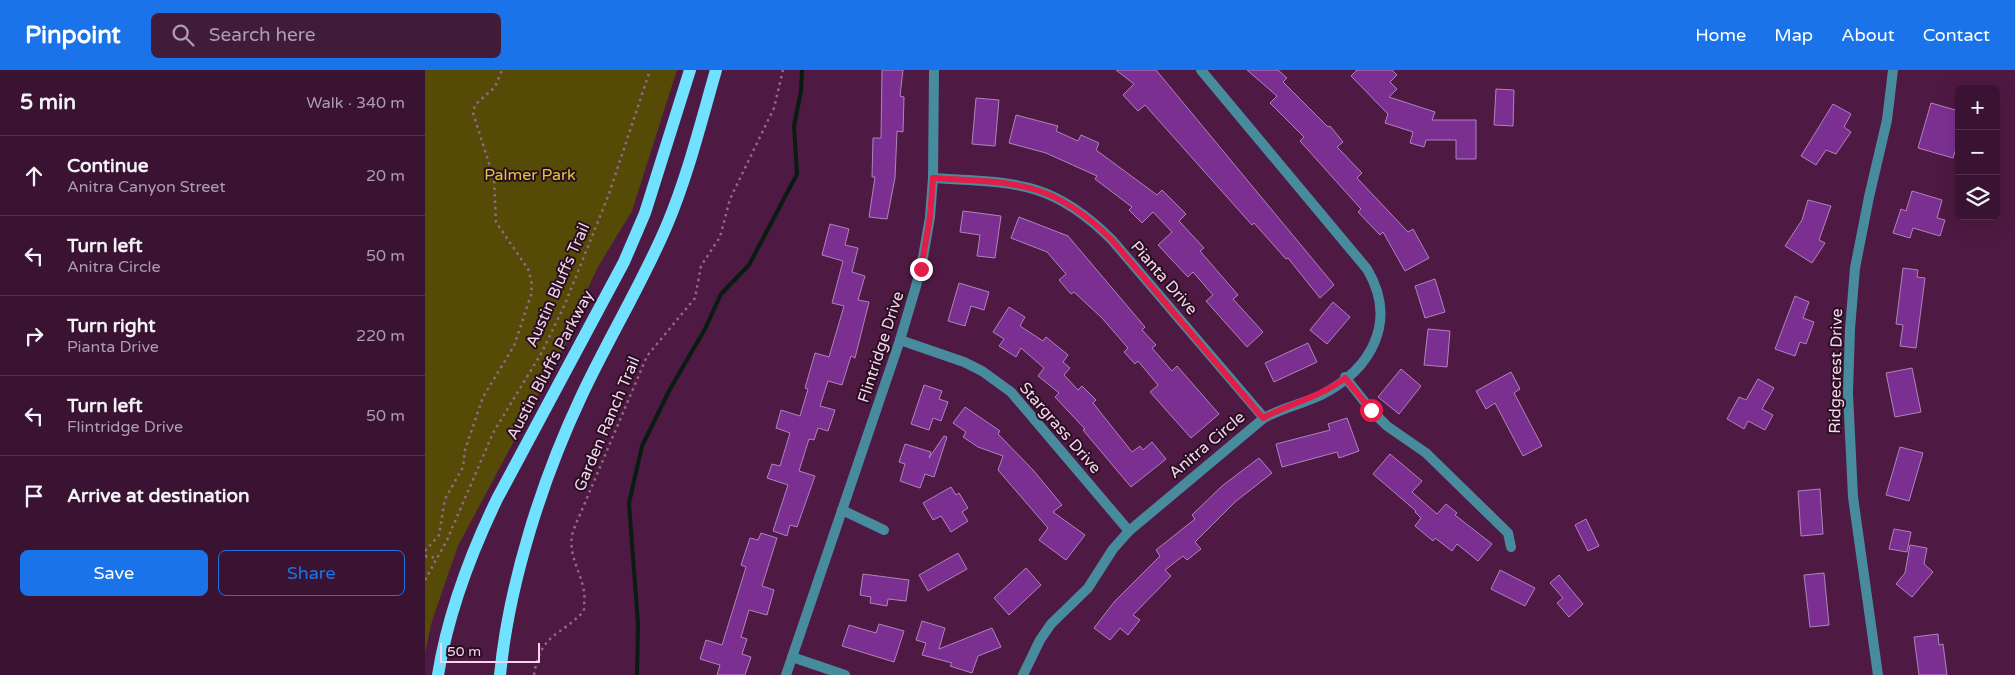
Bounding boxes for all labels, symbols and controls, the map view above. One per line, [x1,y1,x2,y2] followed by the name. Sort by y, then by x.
[151,13,501,58] search box
[25,21,121,50] text: Pinpoint
[169,21,197,49] icon: search
[209,24,316,46] text: Search here
[1695,24,1746,46] text: Home
[1774,24,1813,46] text: Map
[1841,24,1895,46] text: About
[1923,24,1990,46] text: Contact
[1955,85,2000,220] map controls
[1955,85,2000,130] button: +
[20,90,76,115] text: 5 min
[306,93,405,113] text: Walk · 340 m
[1955,130,2000,175] button: −
[67,155,149,177] text: Continue
[20,162,48,190] icon: ahead
[484,165,576,185] park label: Palmer Park
[366,166,405,186] text: 20 m
[1955,175,2000,220] button: layers
[67,177,226,197] text: Anitra Canyon Street
[522,220,594,350] street label: Austin Bluffs Trail
[67,235,143,257] text: Turn left
[1126,237,1202,319] street label: Pianta Drive
[20,242,48,270] icon: left
[366,246,405,266] text: 50 m
[67,257,161,277] text: Anitra Circle
[910,258,933,281] route end
[502,287,598,443] street label: Austin Bluffs Parkway
[854,289,908,405] street label: Flintridge Drive
[1825,308,1847,434] street label: Ridgecrest Drive
[67,315,155,337] text: Turn right
[20,322,48,350] icon: right
[356,326,405,346] text: 220 m
[67,337,159,357] text: Pianta Drive
[570,354,644,494] street label: Garden Ranch Trail
[1015,378,1105,478] street label: Stargrass Drive
[67,395,143,417] text: Turn left
[1360,399,1383,422] route start
[20,402,48,430] icon: left
[366,406,405,426] text: 50 m
[1165,407,1249,483] street label: Anitra Circle
[67,417,183,437] text: Flintridge Drive
[20,482,48,510] icon: arrive
[67,485,250,507] text: Arrive at destination
[20,550,208,596] button: Save
[218,550,405,596] button: Share
[440,640,540,663] scale bar
[447,643,481,660] text: 50 m

